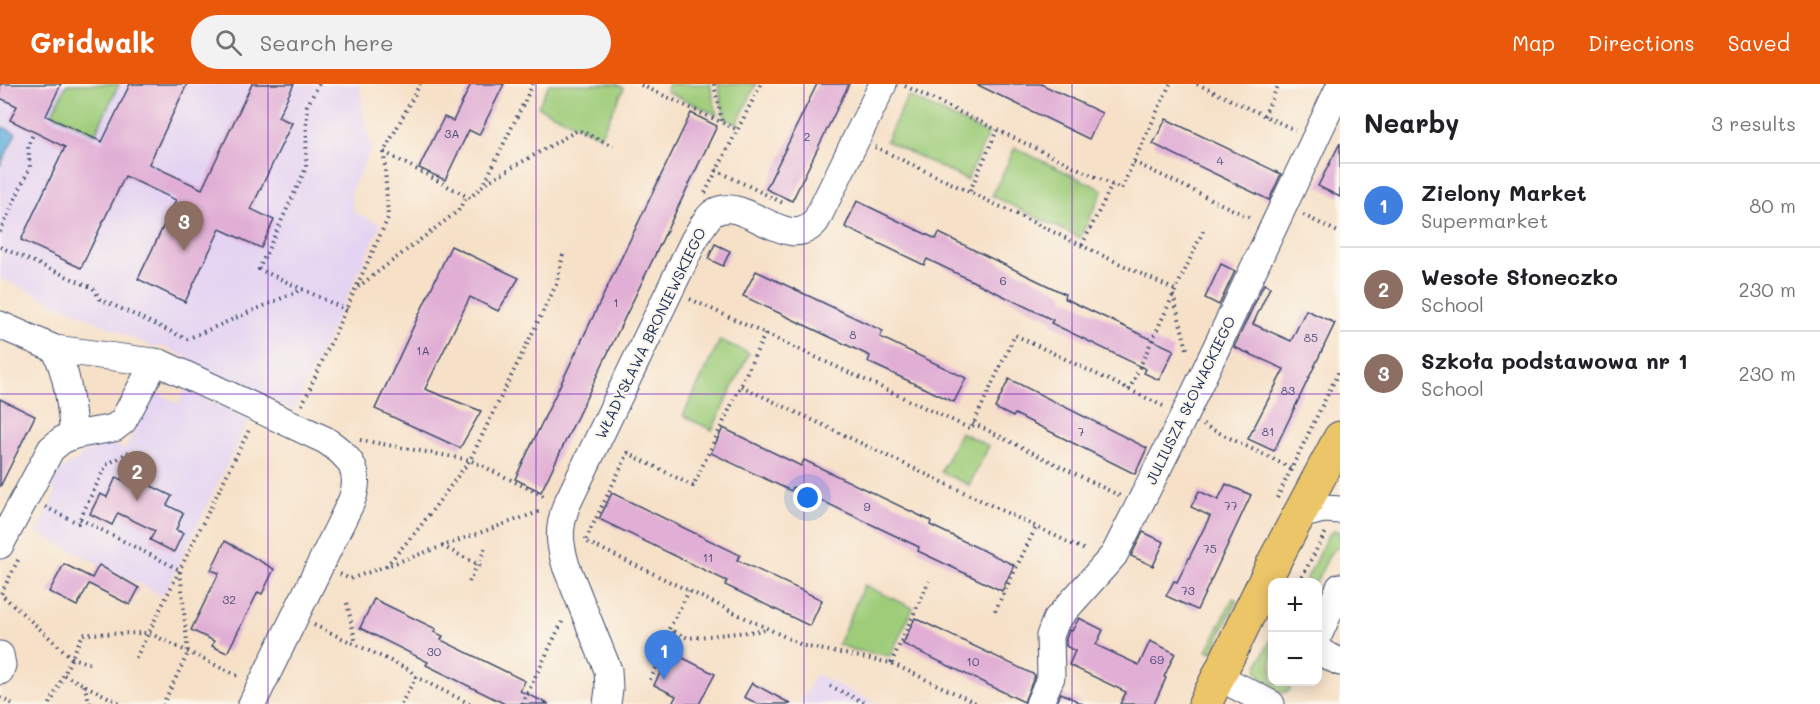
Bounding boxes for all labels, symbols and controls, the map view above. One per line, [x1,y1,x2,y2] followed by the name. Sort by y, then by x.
[191,15,611,69] search box
[30,24,155,60] text: Gridwalk
[212,26,245,59] icon: search
[260,28,394,57] text: Search here
[1512,29,1555,56] text: Map
[1588,29,1695,56] text: Directions
[1728,29,1790,56] text: Saved
[1364,106,1459,140] text: Nearby
[1711,110,1796,136] text: 3 results
[444,125,460,141] house number: 3A
[804,128,810,144] house number: 2
[1216,152,1224,168] house number: 4
[1421,178,1586,207] text: Zielony Market
[1379,192,1388,218] text: 1
[1749,192,1796,218] text: 80 m
[164,202,204,251] pin: 3
[1421,207,1548,233] text: Supermarket
[590,224,710,442] street label: WŁADYSŁAWA BRONIEWSKIEGO
[1421,262,1618,291] text: Wesołe Słoneczko
[999,272,1007,288] house number: 6
[1378,276,1389,302] text: 2
[1738,276,1796,302] text: 230 m
[1421,291,1484,317] text: School
[613,294,619,310] house number: 1
[1141,312,1240,487] street label: JULIUSZA SŁOWACKIEGO
[849,326,857,342] house number: 8
[1304,329,1318,345] house number: 85
[416,342,430,358] house number: 1A
[1421,346,1688,375] text: Szkoła podstawowa nr 1
[1378,360,1390,386] text: 3
[1738,360,1796,386] text: 230 m
[1421,375,1484,401] text: School
[1281,382,1295,398] house number: 83
[1078,423,1085,439] house number: 7
[1262,423,1274,439] house number: 81
[118,452,156,501] pin: 2
[793,483,822,512] your location
[1224,497,1238,513] house number: 77
[863,498,871,514] house number: 9
[1203,540,1217,556] house number: 75
[703,549,713,565] house number: 11
[1268,578,1322,686] map controls
[1268,578,1322,632] button: +
[1181,582,1195,598] house number: 73
[222,591,236,607] house number: 32
[644,630,684,680] pin: 1
[1268,632,1322,686] button: −
[427,643,442,659] house number: 30
[1150,651,1164,667] house number: 69
[967,653,980,669] house number: 10

